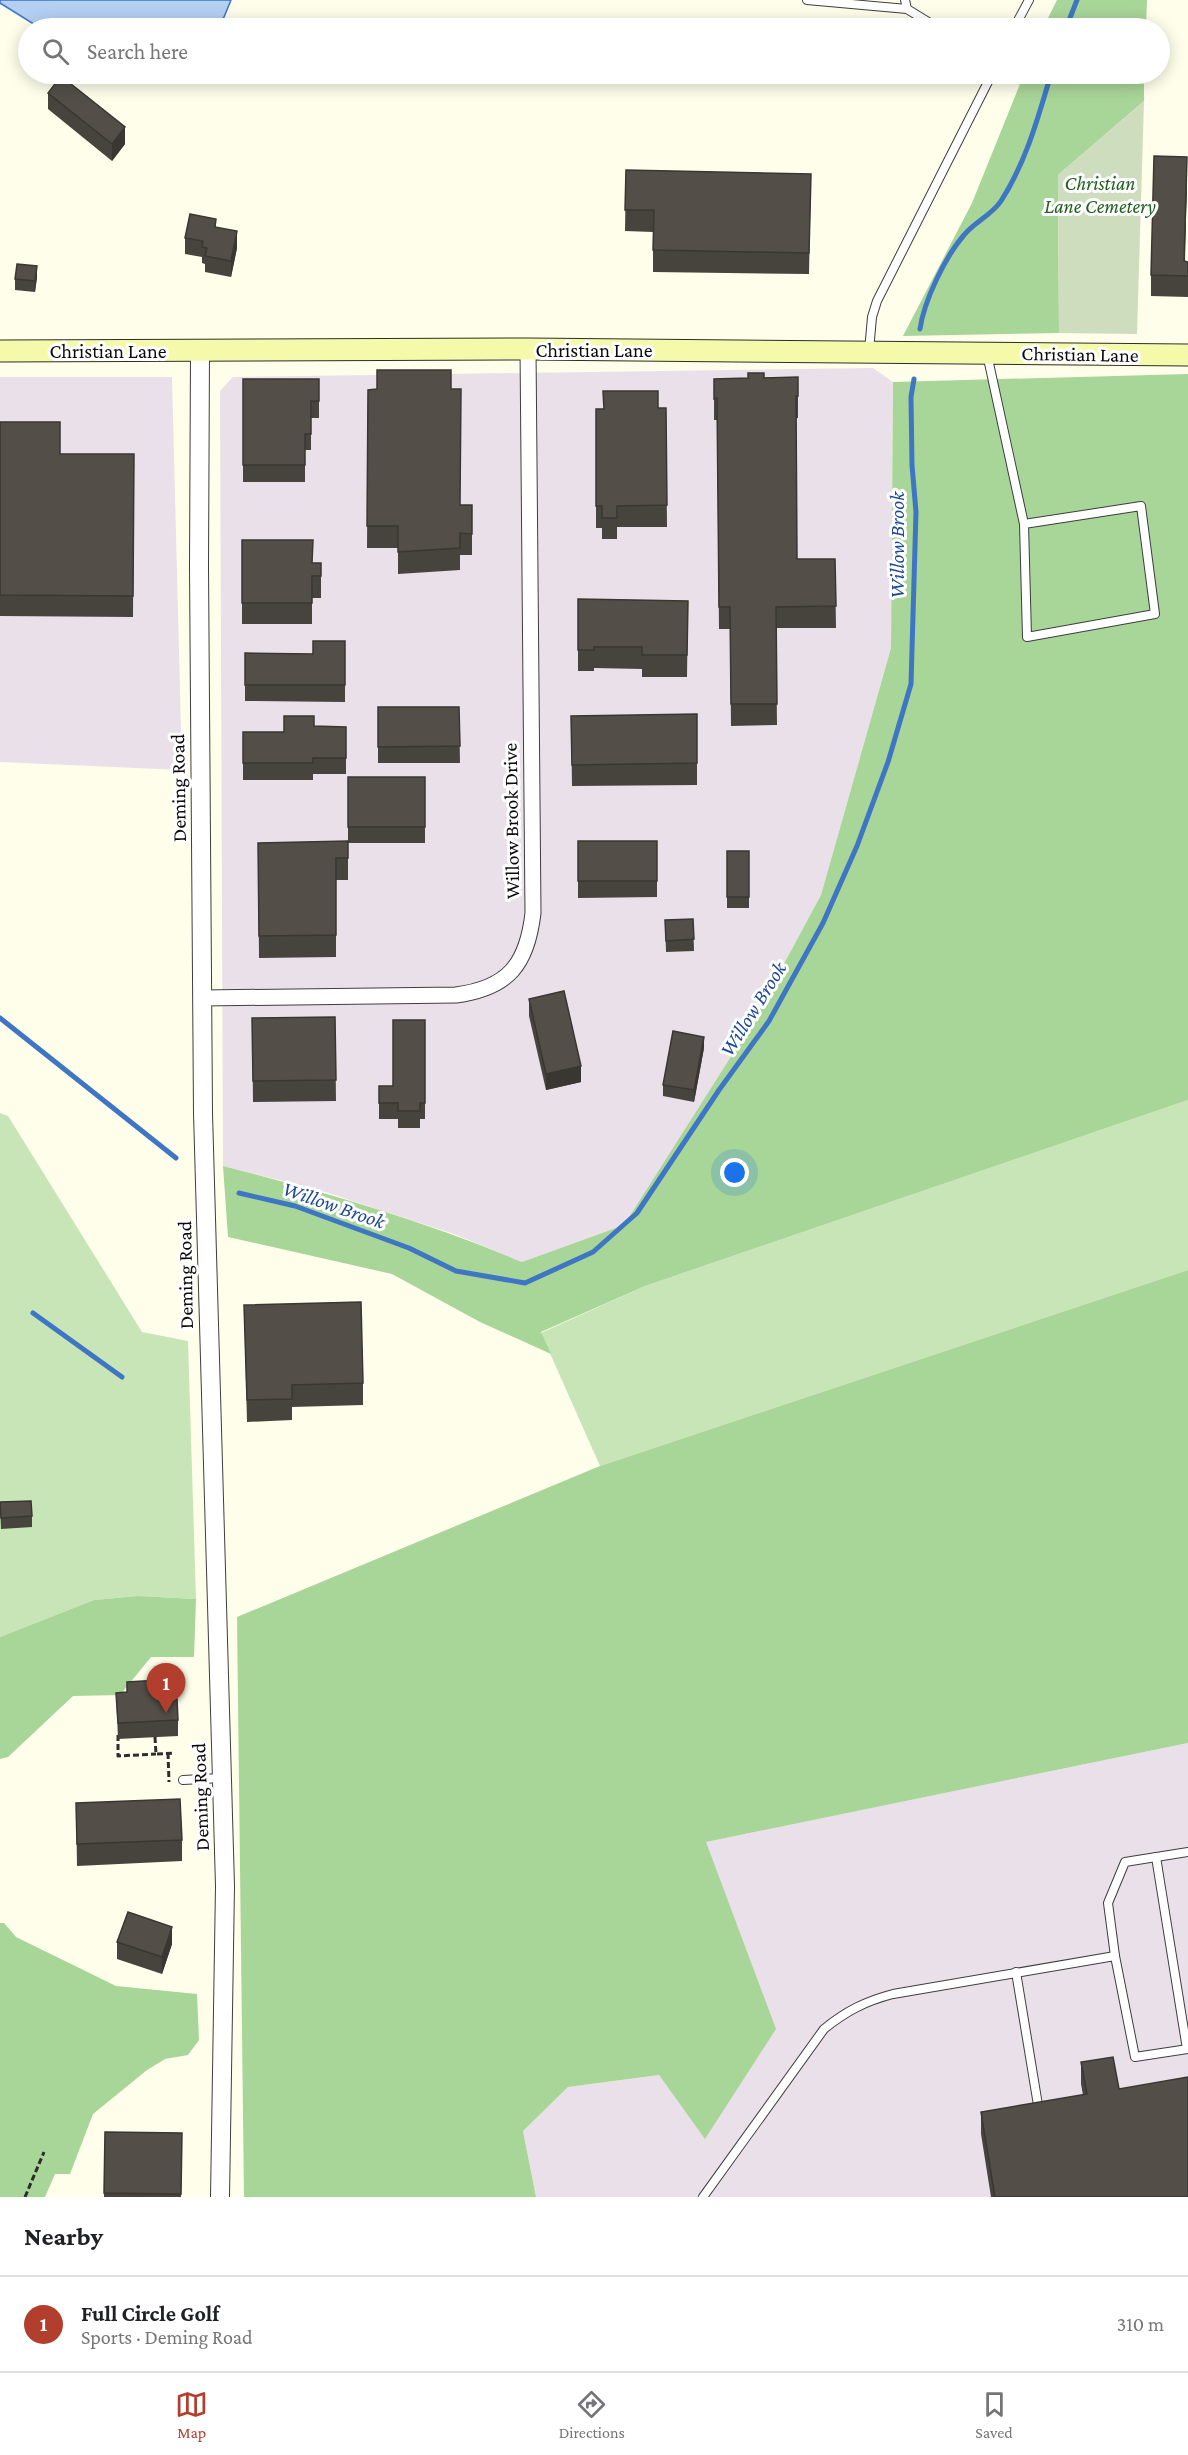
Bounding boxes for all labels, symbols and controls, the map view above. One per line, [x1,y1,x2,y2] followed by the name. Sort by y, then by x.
[18,18,1170,84] search box
[39,35,72,68] icon: search
[87,39,188,64] text: Search here
[1044,172,1156,218] park label: Christian Lane Cemetery
[535,339,653,361] street label: Christian Lane
[49,340,167,362] street label: Christian Lane
[1021,342,1139,366] street label: Christian Lane
[885,491,909,598] water label: Willow Brook
[166,733,191,842] street label: Deming Road
[499,742,523,899] street label: Willow Brook Drive
[715,957,792,1061] water label: Willow Brook
[720,1158,749,1187] your location
[280,1176,389,1234] water label: Willow Brook
[173,1220,198,1329] street label: Deming Road
[146,1664,186,1713] pin: 1
[187,1742,214,1851] street label: Deming Road
[24,2222,103,2251] text: Nearby
[81,2301,219,2326] text: Full Circle Golf
[40,2313,47,2335] text: 1
[1117,2313,1164,2335] text: 310 m
[81,2326,253,2348] text: Sports · Deming Road
[175,2388,208,2441] tab: Map
[559,2388,625,2441] tab: Directions
[975,2388,1013,2441] tab: Saved

